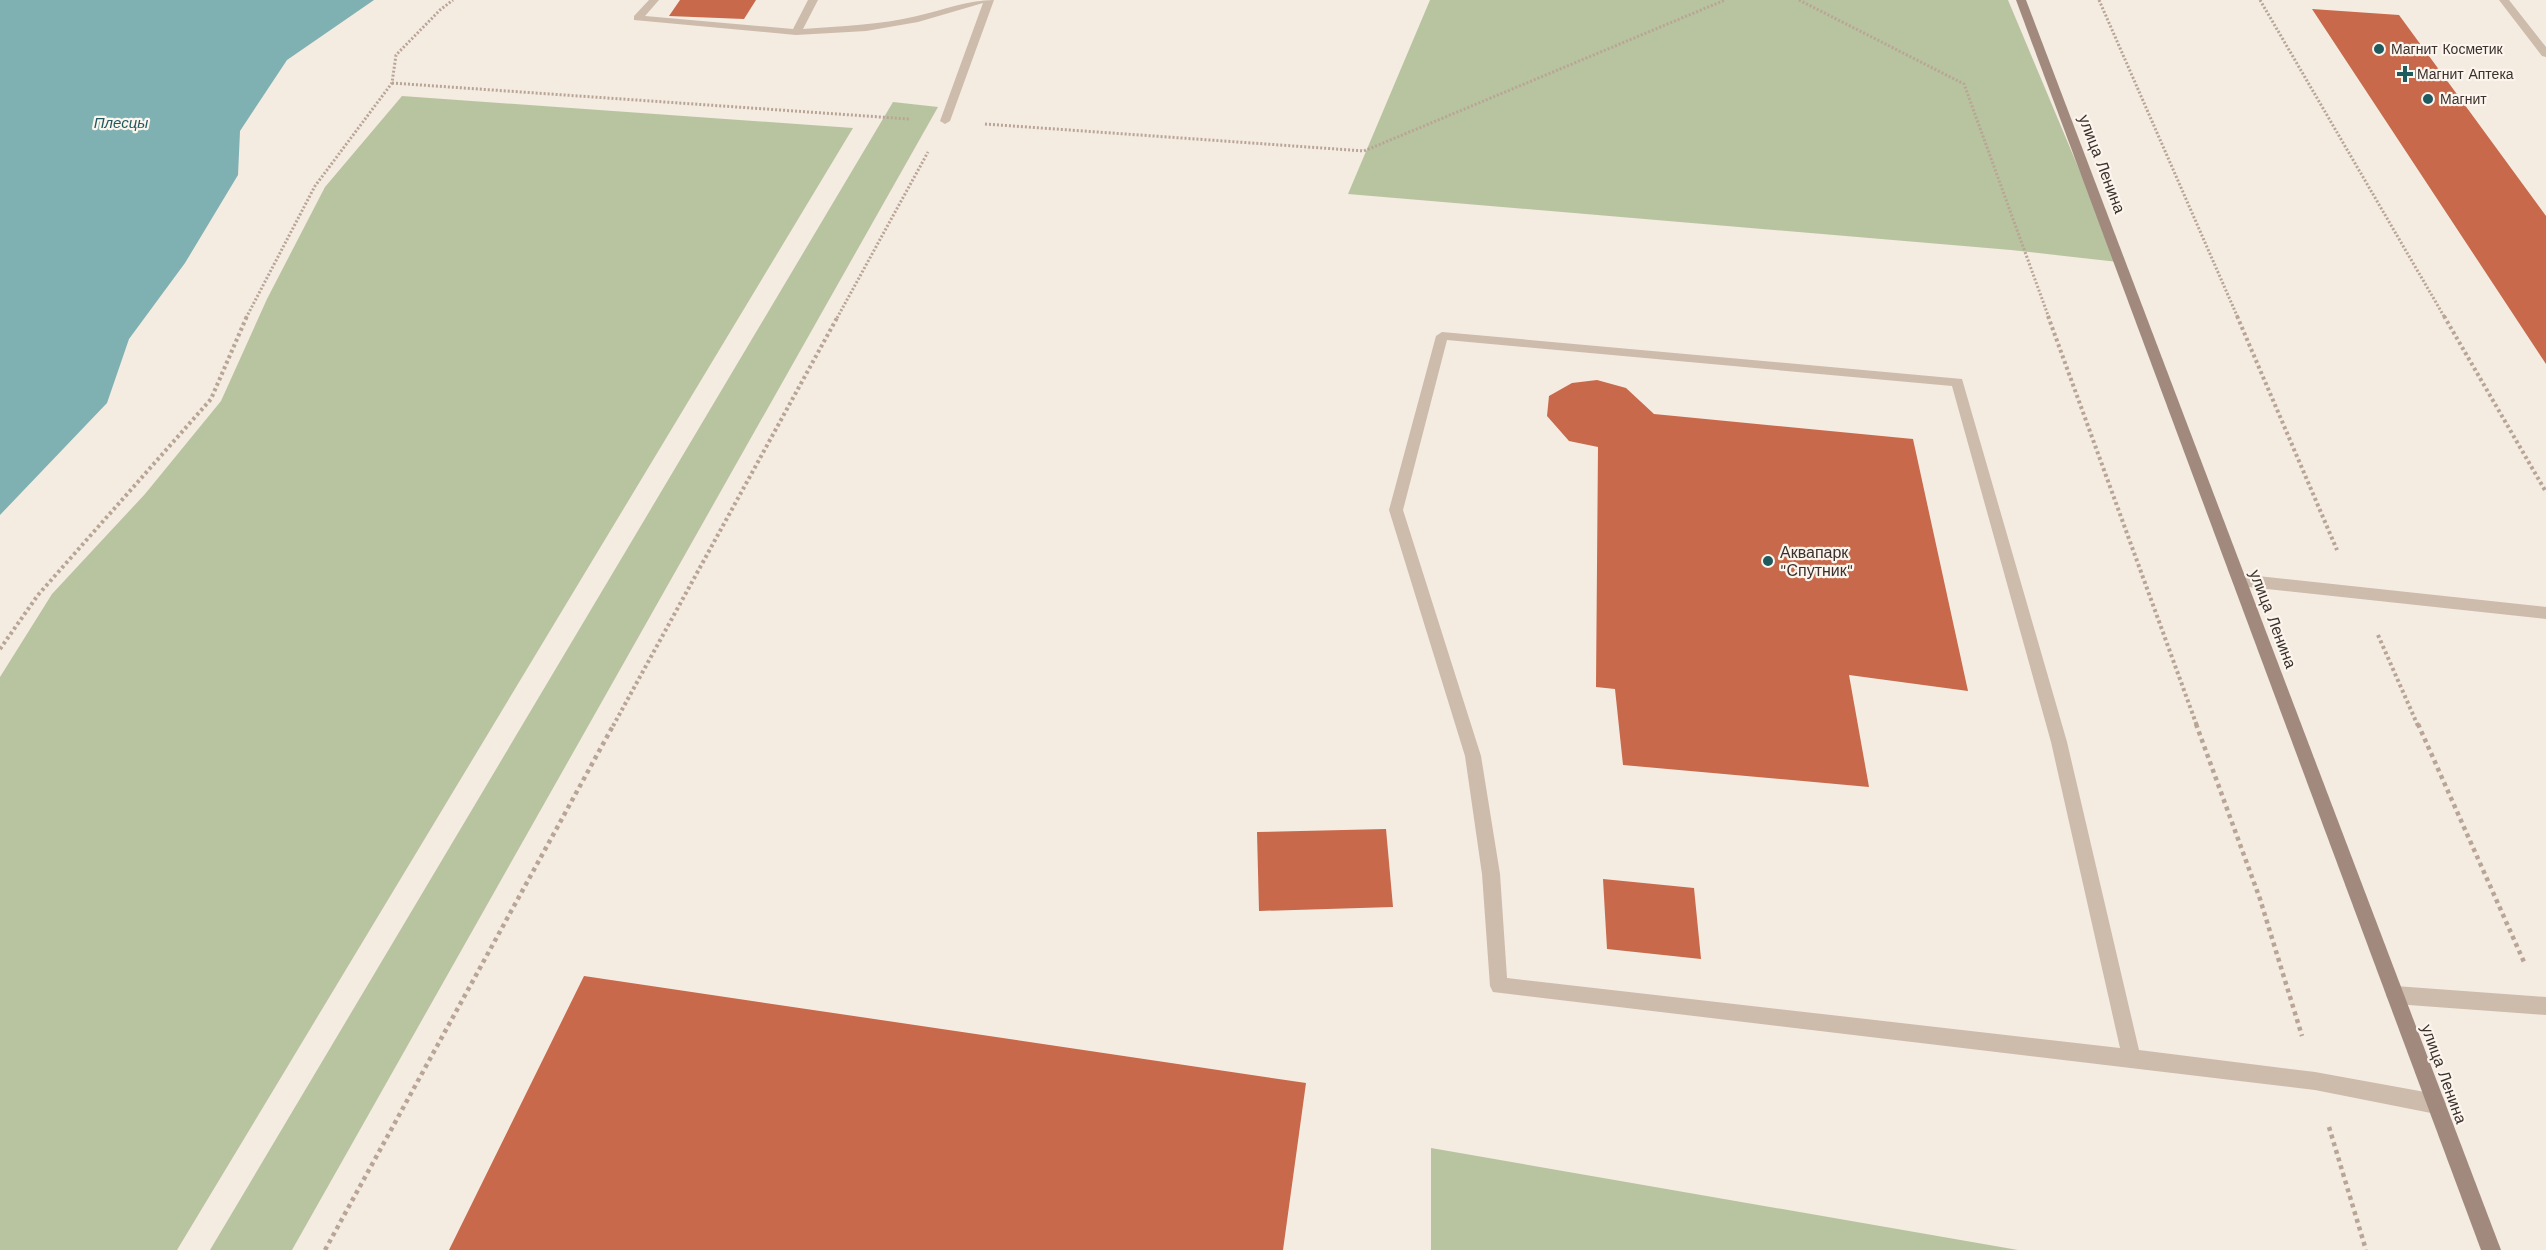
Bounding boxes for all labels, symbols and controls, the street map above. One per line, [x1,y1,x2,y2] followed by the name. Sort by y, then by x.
[2391,41,2504,57] place label: Магнит Косметик
[2372,42,2386,56] marker: Магнит Косметик
[2417,66,2514,82] place label: Магнит Аптека
[2398,67,2412,81] marker: Магнит Аптека
[2440,91,2487,107] place label: Магнит
[2421,92,2435,106] marker: Магнит
[2074,112,2130,216] street label: улица Ленина
[94,114,148,132] water label: Плесцы
[1780,543,1853,580] place label: Аквапарк "Спутник"
[1761,554,1775,568] marker: Аквапарк "Спутник"
[2245,567,2301,671] street label: улица Ленина
[2417,1022,2471,1126] street label: улица Ленина

